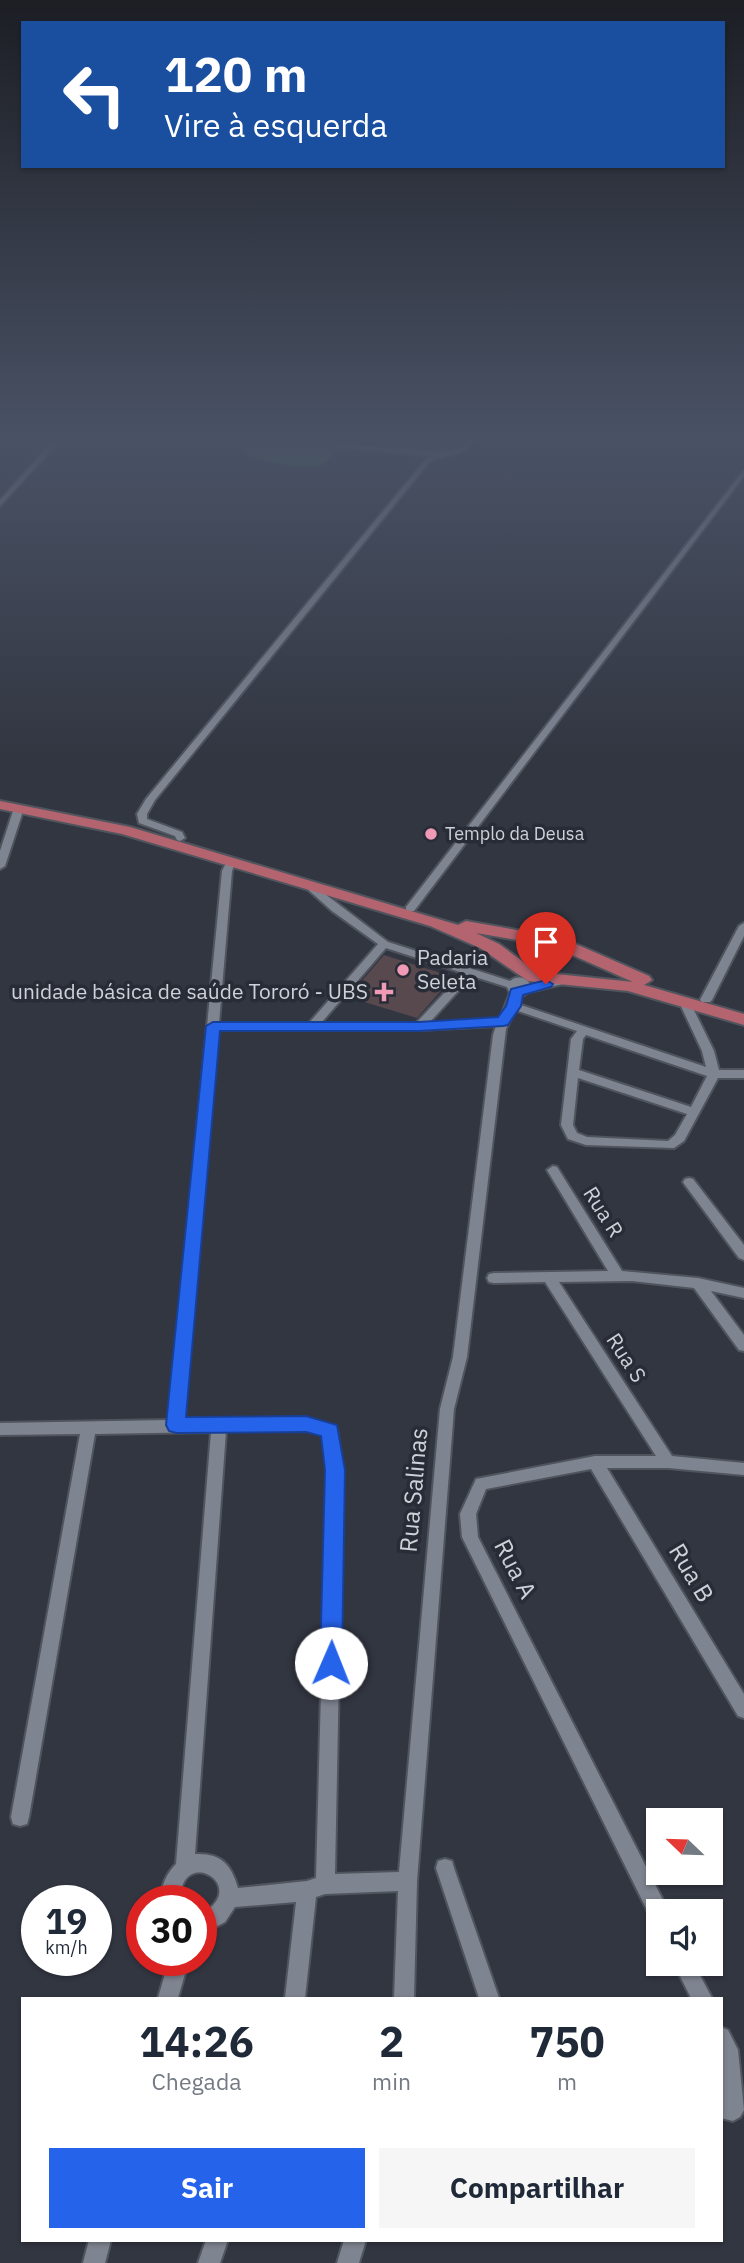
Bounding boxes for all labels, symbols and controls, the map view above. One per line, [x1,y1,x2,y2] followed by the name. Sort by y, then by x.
[164,42,308,105] text: 120 m
[49,49,140,140] icon: left
[164,104,388,146] text: Vire à esquerda
[445,822,585,845] place label: Templo da Deusa
[423,826,439,842] marker: Templo da Deusa
[516,912,576,984] pin
[527,923,565,961] icon: arrive
[417,943,488,995] place label: Padaria Seleta
[395,962,411,978] marker: Padaria Seleta
[11,977,368,1005] place label: unidade básica de saúde Tororó - UBS
[374,982,394,1002] marker: unidade básica de saúde Tororó - UBS
[577,1181,630,1242] street label: Rua R
[600,1327,653,1388] street label: Rua S
[392,1426,434,1554] street label: Rua Salinas
[487,1533,544,1604] street label: Rua A
[662,1537,722,1608] street label: Rua B
[294,1626,368,1700] position arrow
[646,1808,723,1885] north arrow
[646,1808,723,1976] map controls
[126,1885,217,1976] speed limit sign: 30
[45,1898,88,1944] text: 19
[646,1899,723,1976] button: sound
[45,1936,88,1959] text: km/h
[139,2014,254,2069] text: 14:26
[379,2014,404,2069] text: 2
[529,2014,605,2069] text: 750
[152,2066,242,2096] text: Chegada
[372,2066,411,2096] text: min
[557,2066,577,2096] text: m
[49,2148,365,2228] button: Sair
[379,2148,695,2228] button: Compartilhar

